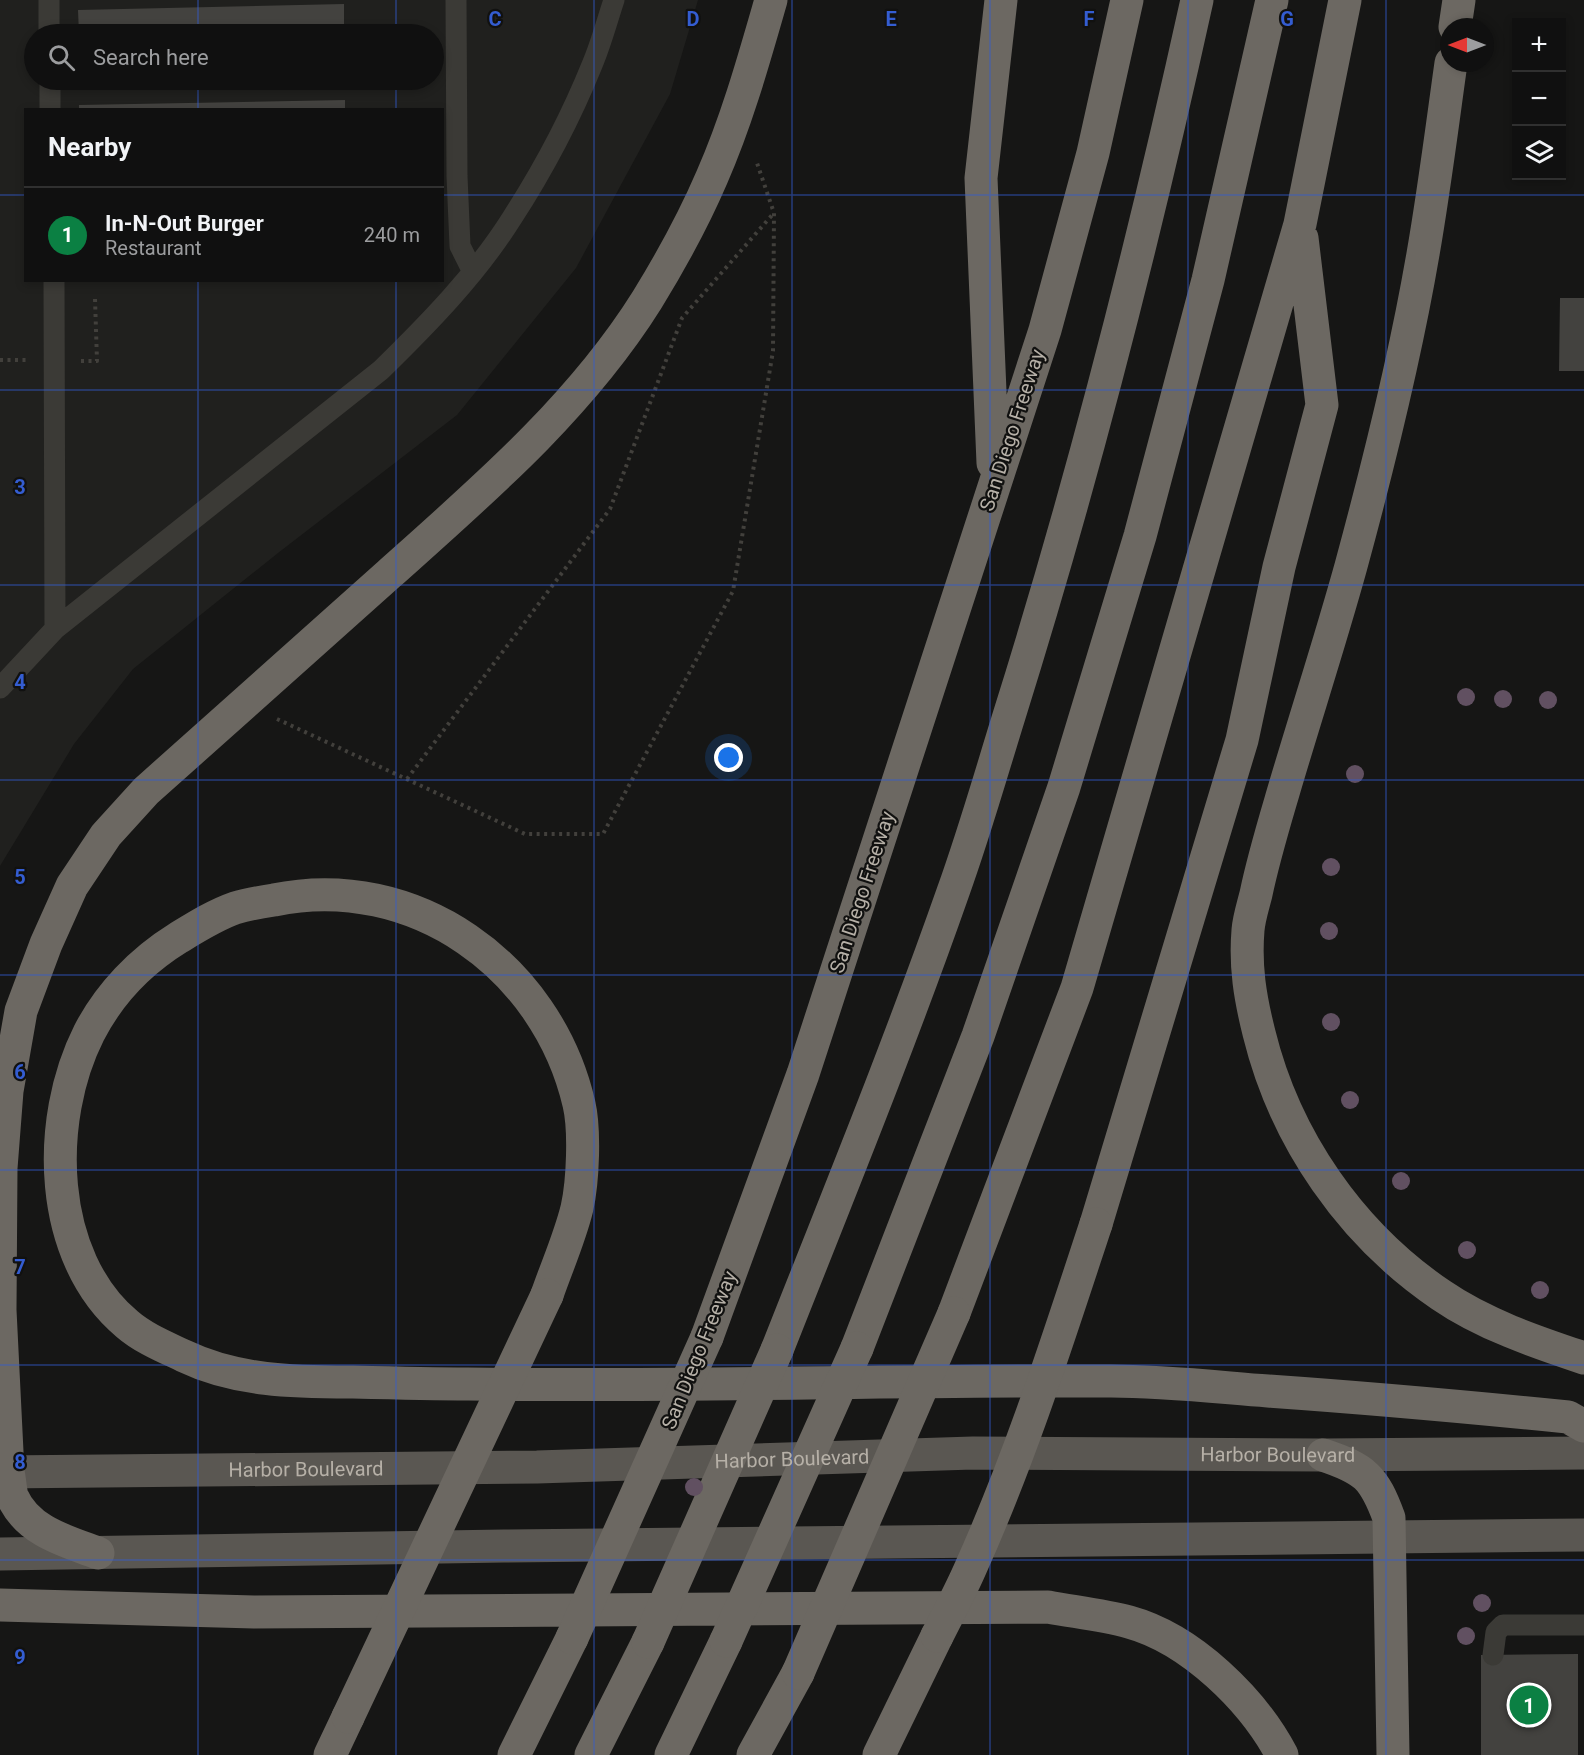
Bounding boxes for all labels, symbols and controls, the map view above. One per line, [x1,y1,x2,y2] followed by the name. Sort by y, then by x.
[488,7,502,31] text: C
[687,7,700,31] text: D
[885,7,897,31] text: E
[1084,7,1095,31] text: F
[1280,7,1294,31] text: G
[1440,18,1494,72] north arrow
[1512,18,1566,180] map controls
[1512,18,1566,72] button: +
[24,24,444,90] search box
[45,41,78,74] icon: search
[93,45,209,70] text: Search here
[1512,72,1566,126] button: −
[1512,126,1566,180] button: layers
[48,132,131,162] text: Nearby
[105,211,264,236] text: In-N-Out Burger
[62,223,73,247] text: 1
[364,223,420,247] text: 240 m
[105,236,202,260] text: Restaurant
[975,346,1050,514] street label: San Diego Freeway
[14,475,26,499] text: 3
[14,670,26,694] text: 4
[714,743,743,772] your location
[825,808,900,976] street label: San Diego Freeway
[14,865,26,889] text: 5
[14,1060,26,1084] text: 6
[14,1255,26,1279] text: 7
[656,1267,742,1433] street label: San Diego Freeway
[1200,1442,1355,1467] street label: Harbor Boulevard
[714,1444,870,1473] street label: Harbor Boulevard
[14,1450,26,1474] text: 8
[228,1456,384,1482] street label: Harbor Boulevard
[14,1645,26,1669] text: 9
[1510,1682,1549,1728] pin: 1

